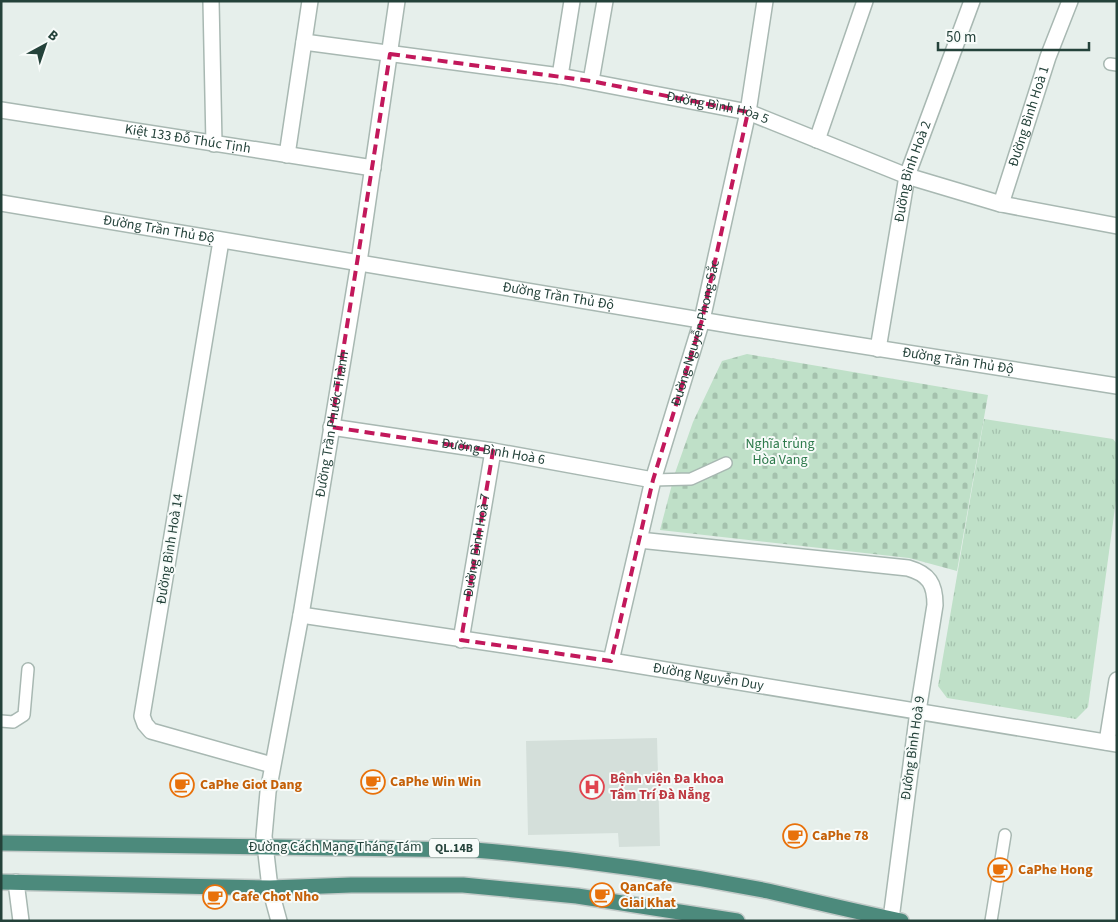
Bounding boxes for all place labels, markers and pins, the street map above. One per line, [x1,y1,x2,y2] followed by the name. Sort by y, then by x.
[360,769,386,795] cafe icon: CaPhe Win Win
[610,769,724,805] place label: Bệnh viện Đa khoa Tâm Trí Đà Nẵng
[169,772,195,798] cafe icon: CaPhe Giot Dang
[390,772,481,792] place label: CaPhe Win Win
[579,774,605,800] hospital icon: Bệnh viện Đa khoa Tâm Trí Đà Nẵng
[200,775,303,795] place label: CaPhe Giot Dang
[782,823,808,849] cafe icon: CaPhe 78
[812,826,869,846] place label: CaPhe 78
[987,857,1013,883] cafe icon: CaPhe Hong
[1018,860,1093,880] place label: CaPhe Hong
[620,877,677,913] place label: QanCafe Giai Khat
[589,882,615,908] cafe icon: QanCafe Giai Khat
[202,884,228,910] cafe icon: Cafe Chot Nho
[232,887,319,907] place label: Cafe Chot Nho

